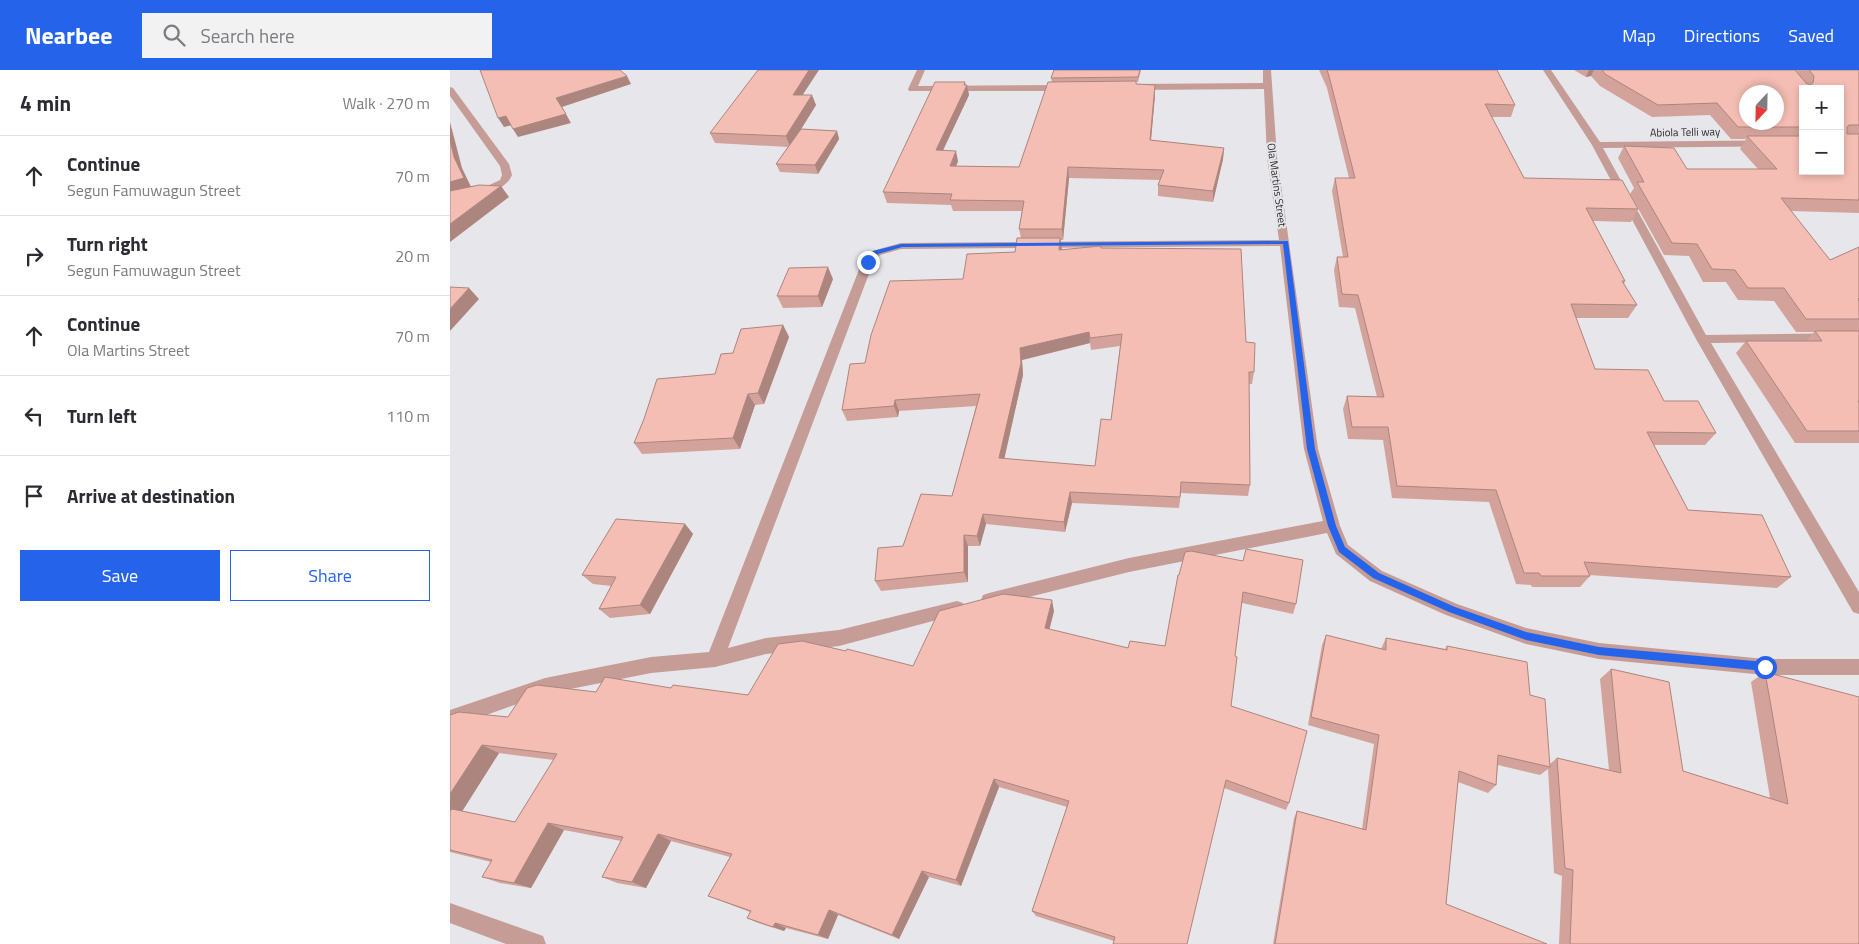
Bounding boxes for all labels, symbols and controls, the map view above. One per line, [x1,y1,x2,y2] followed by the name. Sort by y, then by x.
[142,13,492,58] search box
[25,17,112,53] text: Nearbee
[160,21,188,49] icon: search
[200,21,295,50] text: Search here
[1622,22,1656,49] text: Map
[1684,22,1760,49] text: Directions
[1788,22,1834,49] text: Saved
[1739,85,1784,130] north arrow
[1799,85,1844,175] map controls
[1799,85,1844,130] button: +
[20,87,71,119] text: 4 min
[342,91,430,115] text: Walk · 270 m
[1650,123,1721,141] street label: Abiola Telli way
[1799,130,1844,175] button: −
[1263,142,1291,228] street label: Ola Martins Street
[67,149,140,178] text: Continue
[20,162,48,190] icon: ahead
[395,164,430,188] text: 70 m
[67,178,241,202] text: Segun Famuwagun Street
[67,229,148,258] text: Turn right
[20,242,48,270] icon: right
[395,244,430,268] text: 20 m
[857,251,880,274] route end
[67,258,241,282] text: Segun Famuwagun Street
[67,309,140,338] text: Continue
[20,322,48,350] icon: ahead
[395,324,430,348] text: 70 m
[67,338,190,362] text: Ola Martins Street
[67,401,137,430] text: Turn left
[20,402,48,430] icon: left
[386,404,430,428] text: 110 m
[67,481,235,510] text: Arrive at destination
[20,482,48,510] icon: arrive
[20,550,220,601] button: Save
[230,550,430,601] button: Share
[1754,656,1777,679] route start

